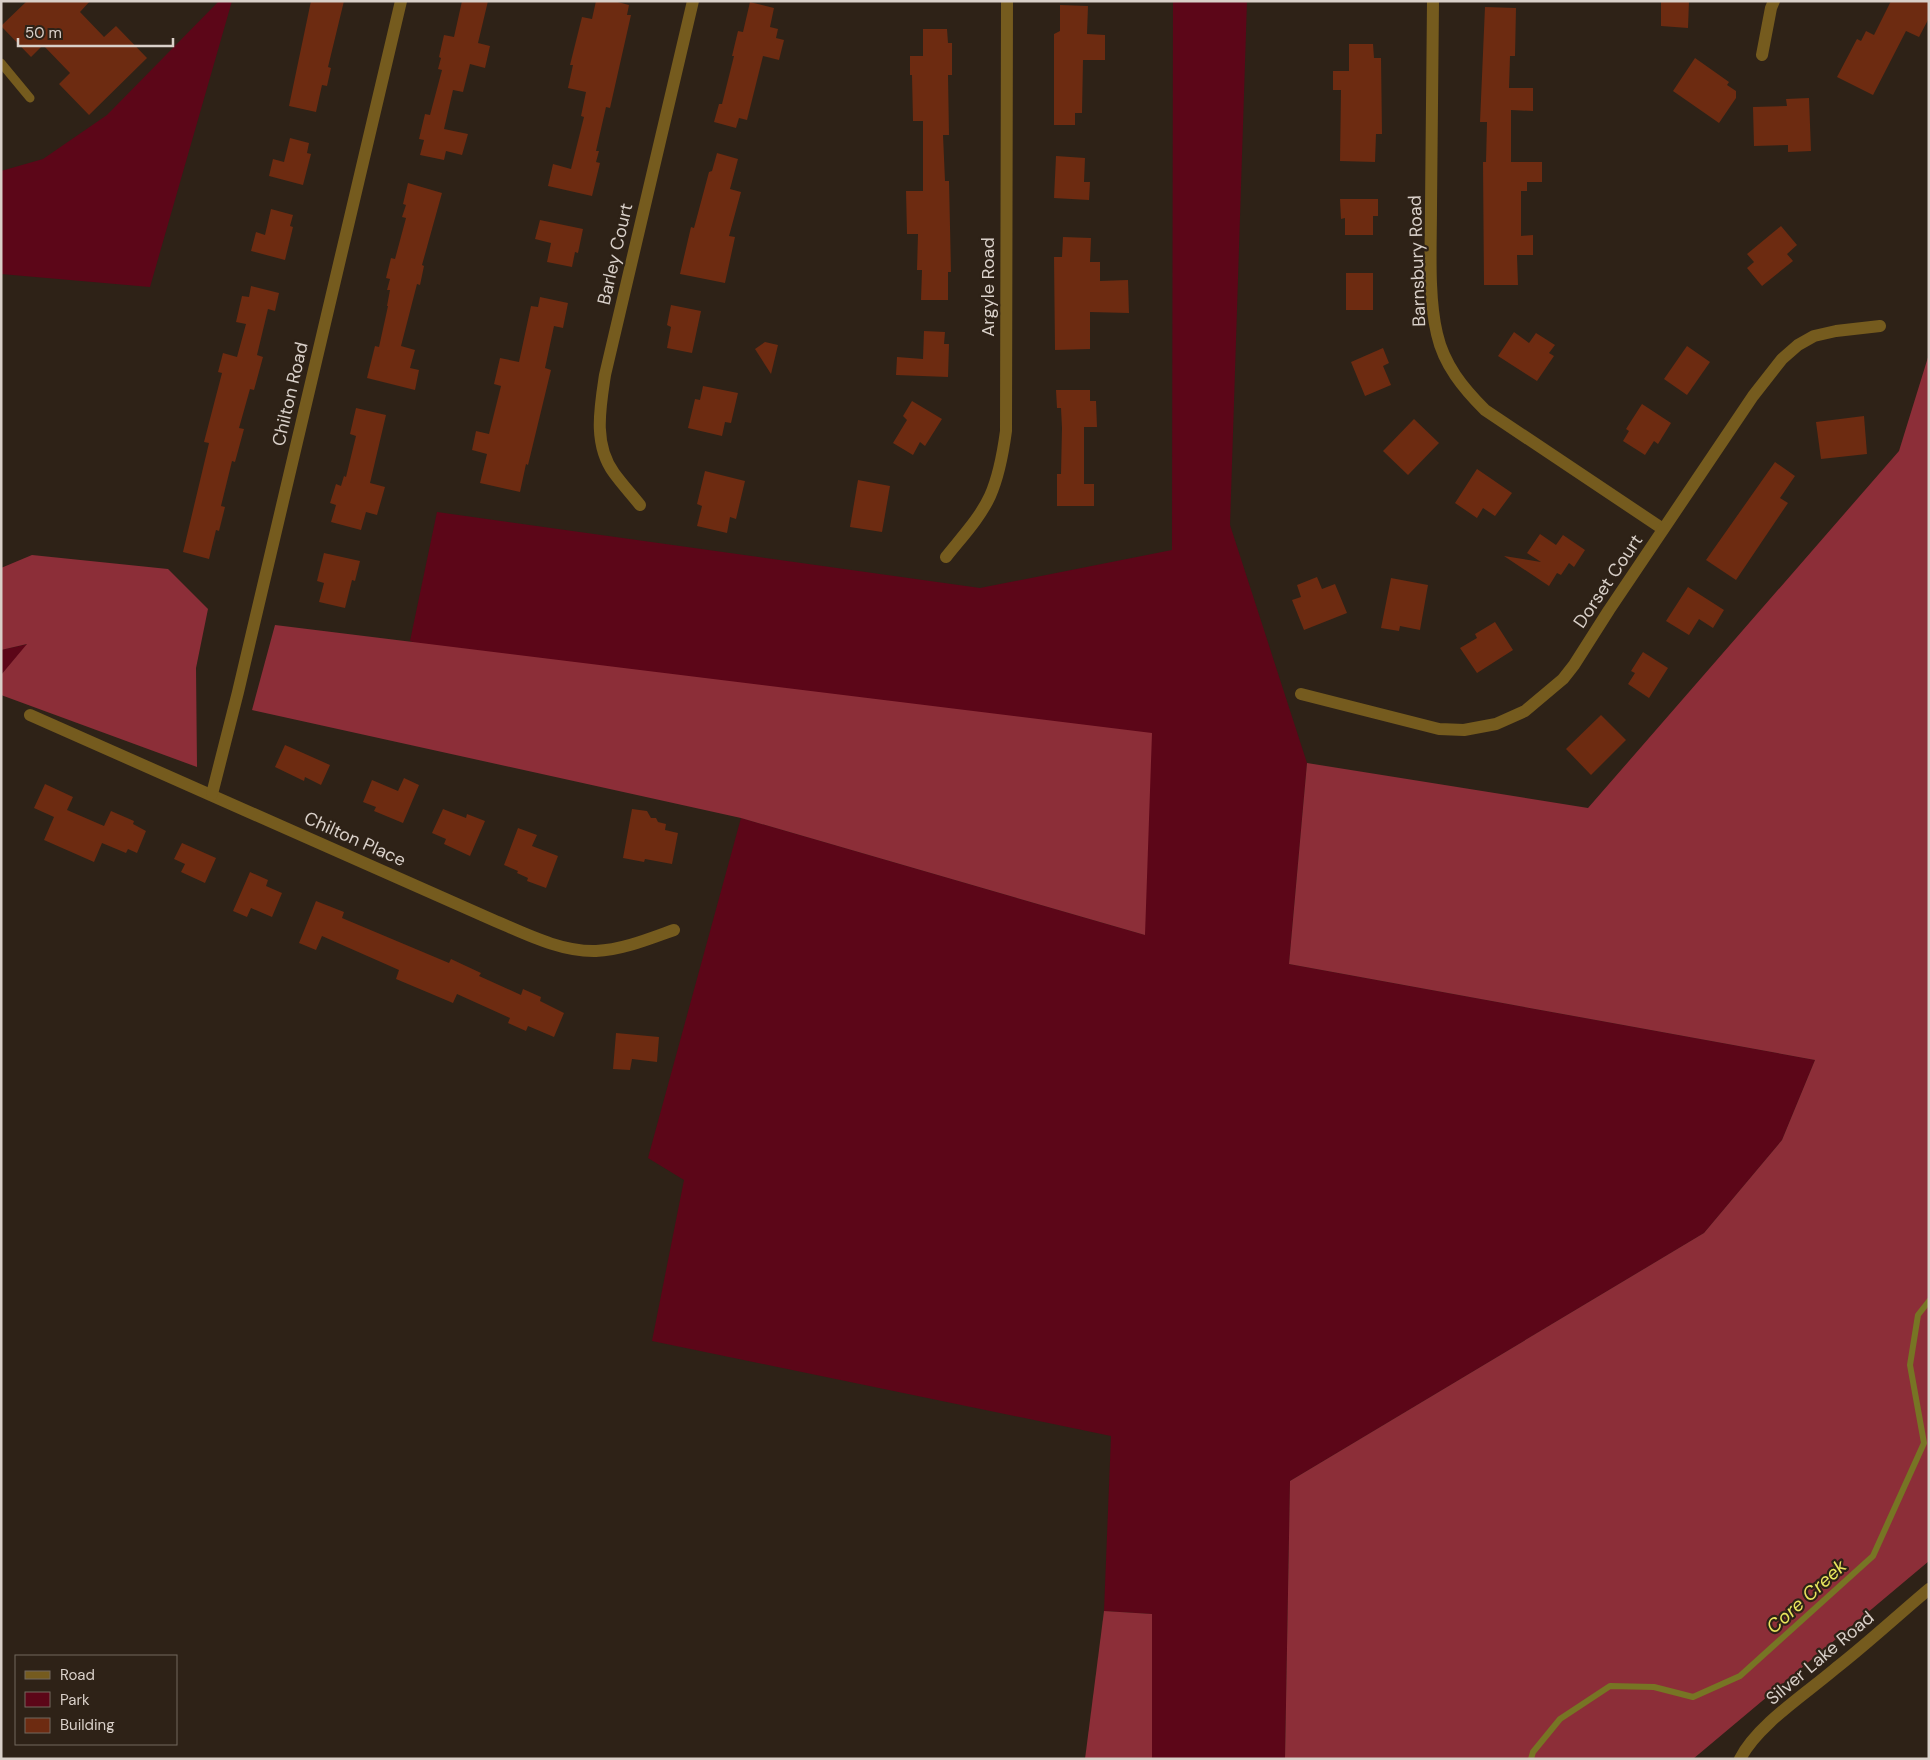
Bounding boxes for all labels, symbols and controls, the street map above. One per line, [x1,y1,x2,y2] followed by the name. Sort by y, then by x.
[18,15,172,47] scale bar
[25,23,62,43] text: 50 m
[1403,195,1431,327] street label: Barnsbury Road
[592,201,638,307] street label: Barley Court
[976,237,1000,337] street label: Argyle Road
[266,340,314,448] street label: Chilton Road
[1568,529,1648,633] street label: Dorset Court
[300,806,410,872] street label: Chilton Place
[1761,1554,1852,1639] water label: Core Creek
[1761,1606,1879,1710] street label: Silver Lake Road
[15,1655,178,1745] legend
[60,1665,95,1685] text: Road
[60,1690,90,1710] text: Park
[60,1715,115,1735] text: Building

